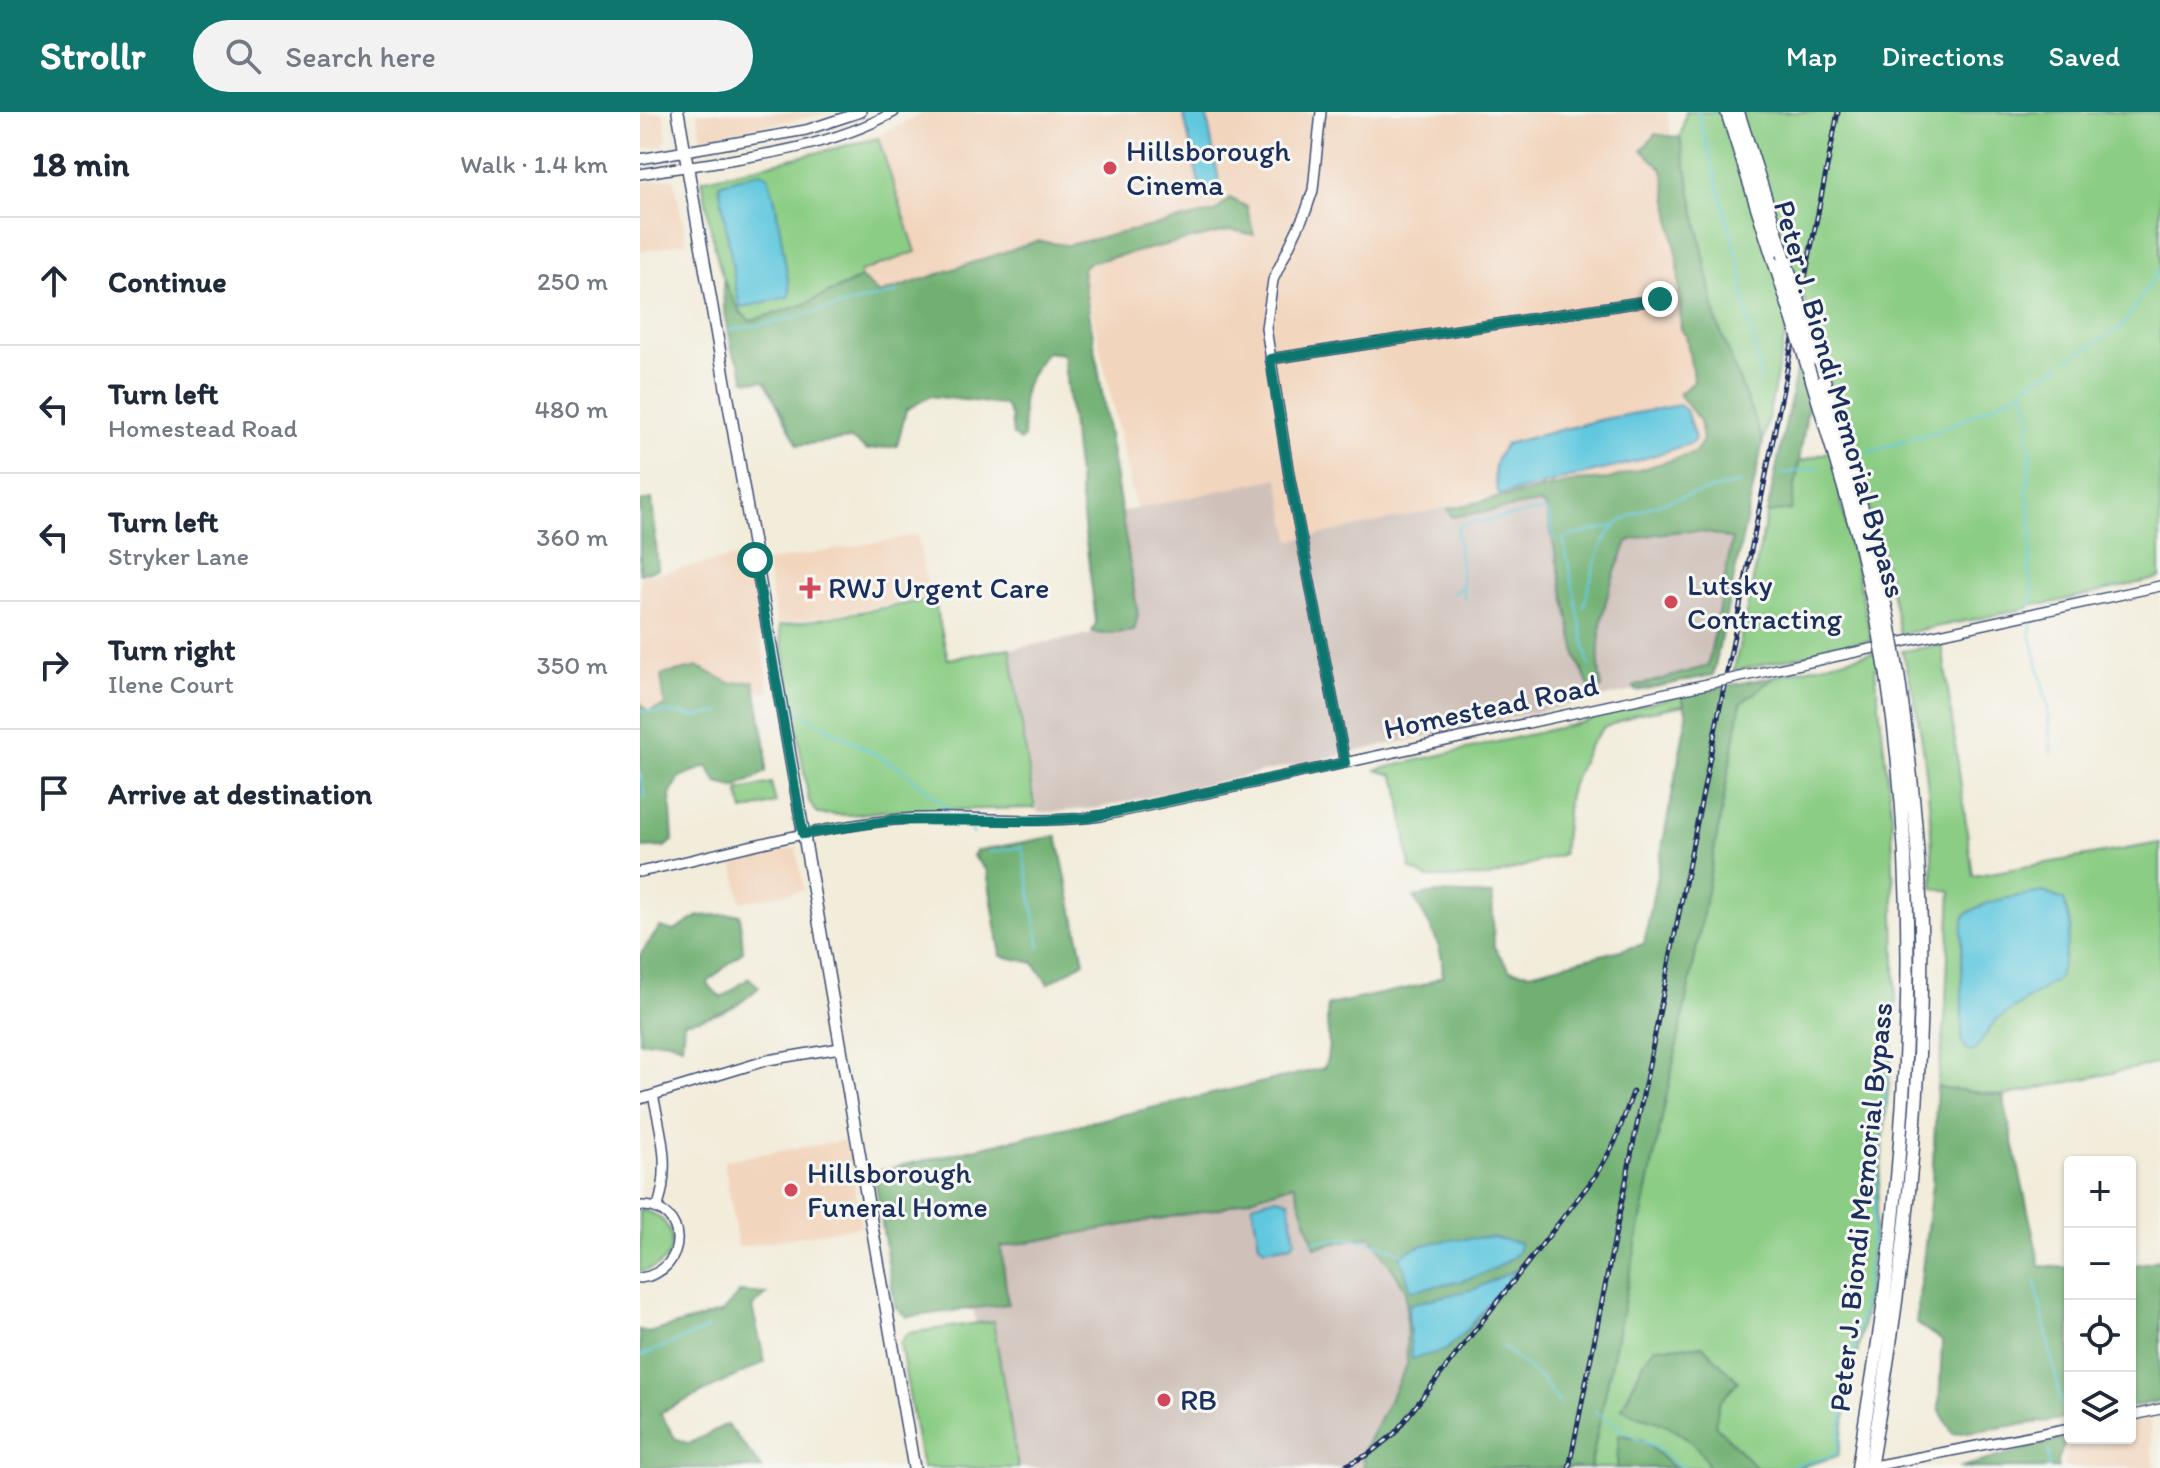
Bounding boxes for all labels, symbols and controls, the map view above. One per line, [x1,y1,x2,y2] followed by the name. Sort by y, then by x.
[193,20,753,92] search box
[40,33,145,79] text: Strollr
[221,34,265,78] icon: search
[285,38,436,75] text: Search here
[1786,39,1837,73] text: Map
[1881,39,2005,73] text: Directions
[2049,39,2120,73] text: Saved
[1126,132,1290,203] place label: Hillsborough Cinema
[32,144,129,185] text: 18 min
[460,148,608,180] text: Walk · 1.4 km
[1101,159,1119,177] marker: Hillsborough Cinema
[1766,196,1915,602] street label: Peter J. Biondi Memorial Bypass
[32,259,76,303] icon: ahead
[108,263,227,300] text: Continue
[537,265,608,297] text: 250 m
[1642,281,1678,317] route end
[108,375,219,412] text: Turn left
[32,387,76,431] icon: left
[534,393,608,425] text: 480 m
[108,412,297,444] text: Homestead Road
[108,503,219,540] text: Turn left
[32,515,76,559] icon: left
[536,521,608,553] text: 360 m
[108,540,249,572] text: Stryker Lane
[737,542,773,578] route start
[1687,566,1842,637] place label: Lutsky Contracting
[828,569,1049,606] place label: RWJ Urgent Care
[799,577,821,599] marker: RWJ Urgent Care
[1662,593,1680,611] marker: Lutsky Contracting
[108,631,236,668] text: Turn right
[32,643,76,687] icon: right
[536,649,608,681] text: 350 m
[1380,666,1602,747] street label: Homestead Road
[108,668,234,700] text: Ilene Court
[32,771,76,815] icon: arrive
[108,775,372,812] text: Arrive at destination
[1821,1000,1900,1414] street label: Peter J. Biondi Memorial Bypass
[807,1154,988,1225] place label: Hillsborough Funeral Home
[2064,1156,2136,1444] map controls
[2064,1156,2136,1228] button: +
[782,1181,800,1199] marker: Hillsborough Funeral Home
[2064,1228,2136,1300] button: −
[2064,1300,2136,1372] button: locate
[2064,1372,2136,1444] button: layers
[1180,1381,1217,1418] place label: RB
[1155,1391,1173,1409] marker: RB

